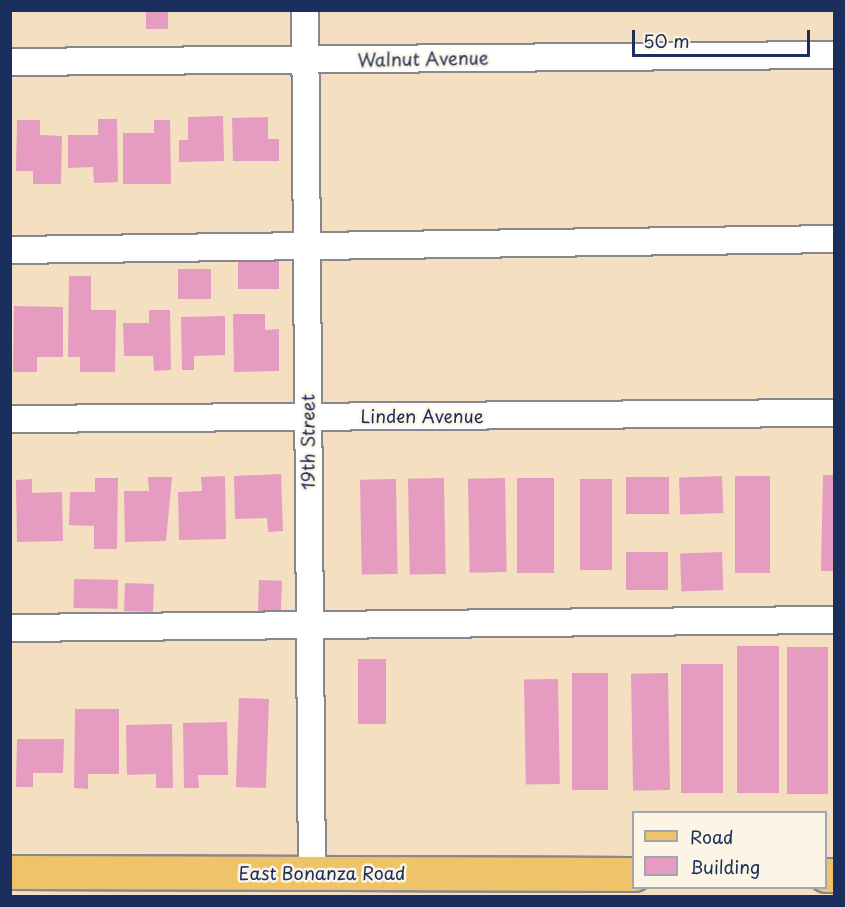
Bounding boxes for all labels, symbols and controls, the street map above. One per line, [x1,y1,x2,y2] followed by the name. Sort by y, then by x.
[635,18,814,56] scale bar
[643,27,690,54] text: 50 m
[358,47,488,71] street label: Walnut Avenue
[297,394,319,490] street label: 19th Street
[360,405,484,427] street label: Linden Avenue
[632,811,827,889] legend
[690,823,734,850] text: Road
[690,853,760,880] text: Building
[238,862,406,884] street label: East Bonanza Road

